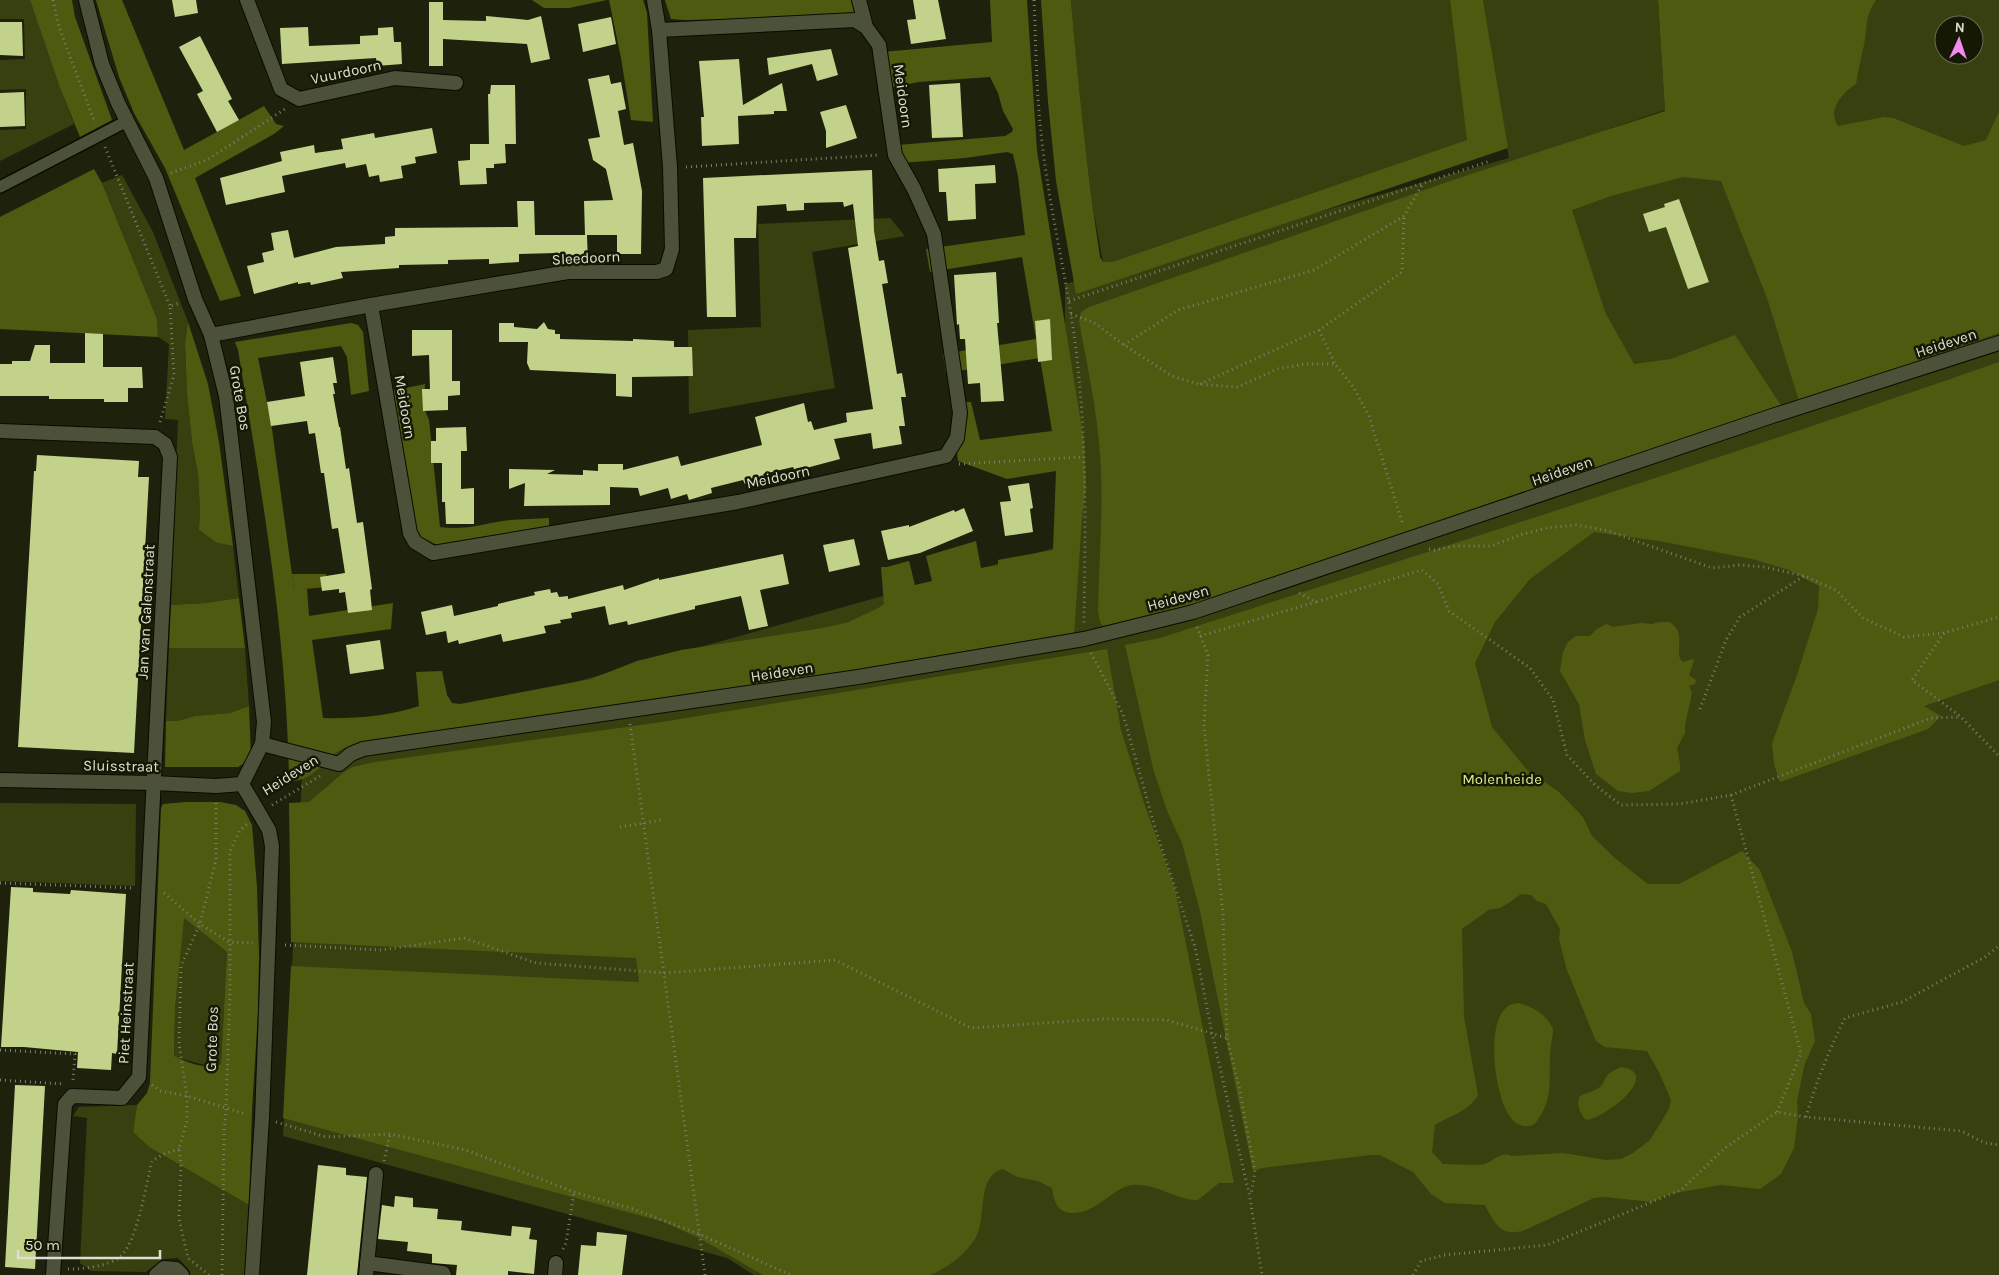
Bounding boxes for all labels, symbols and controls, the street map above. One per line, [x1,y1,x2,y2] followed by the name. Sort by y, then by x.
[1934,15,1984,65] north arrow
[1954,19,1965,36] text: N
[309,56,383,88] street label: Vuurdoorn
[890,63,916,129] street label: Meidoorn
[551,247,621,269] street label: Sleedoorn
[1913,325,1979,361] street label: Heideven
[225,364,255,432] street label: Grote Bos
[391,374,419,440] street label: Meidoorn
[1529,452,1595,490] street label: Heideven
[745,461,811,493] street label: Meidoorn
[133,544,159,680] street label: Jan van Galenstraat
[1145,581,1211,615] street label: Heideven
[749,658,815,686] street label: Heideven
[258,751,322,799] street label: Heideven
[83,756,159,776] street label: Sluisstraat
[1462,770,1542,788] park label: Molenheide
[114,961,138,1064] street label: Piet Heinstraat
[202,1006,222,1072] street label: Grote Bos
[18,1228,160,1260] scale bar
[25,1236,60,1254] text: 50 m

